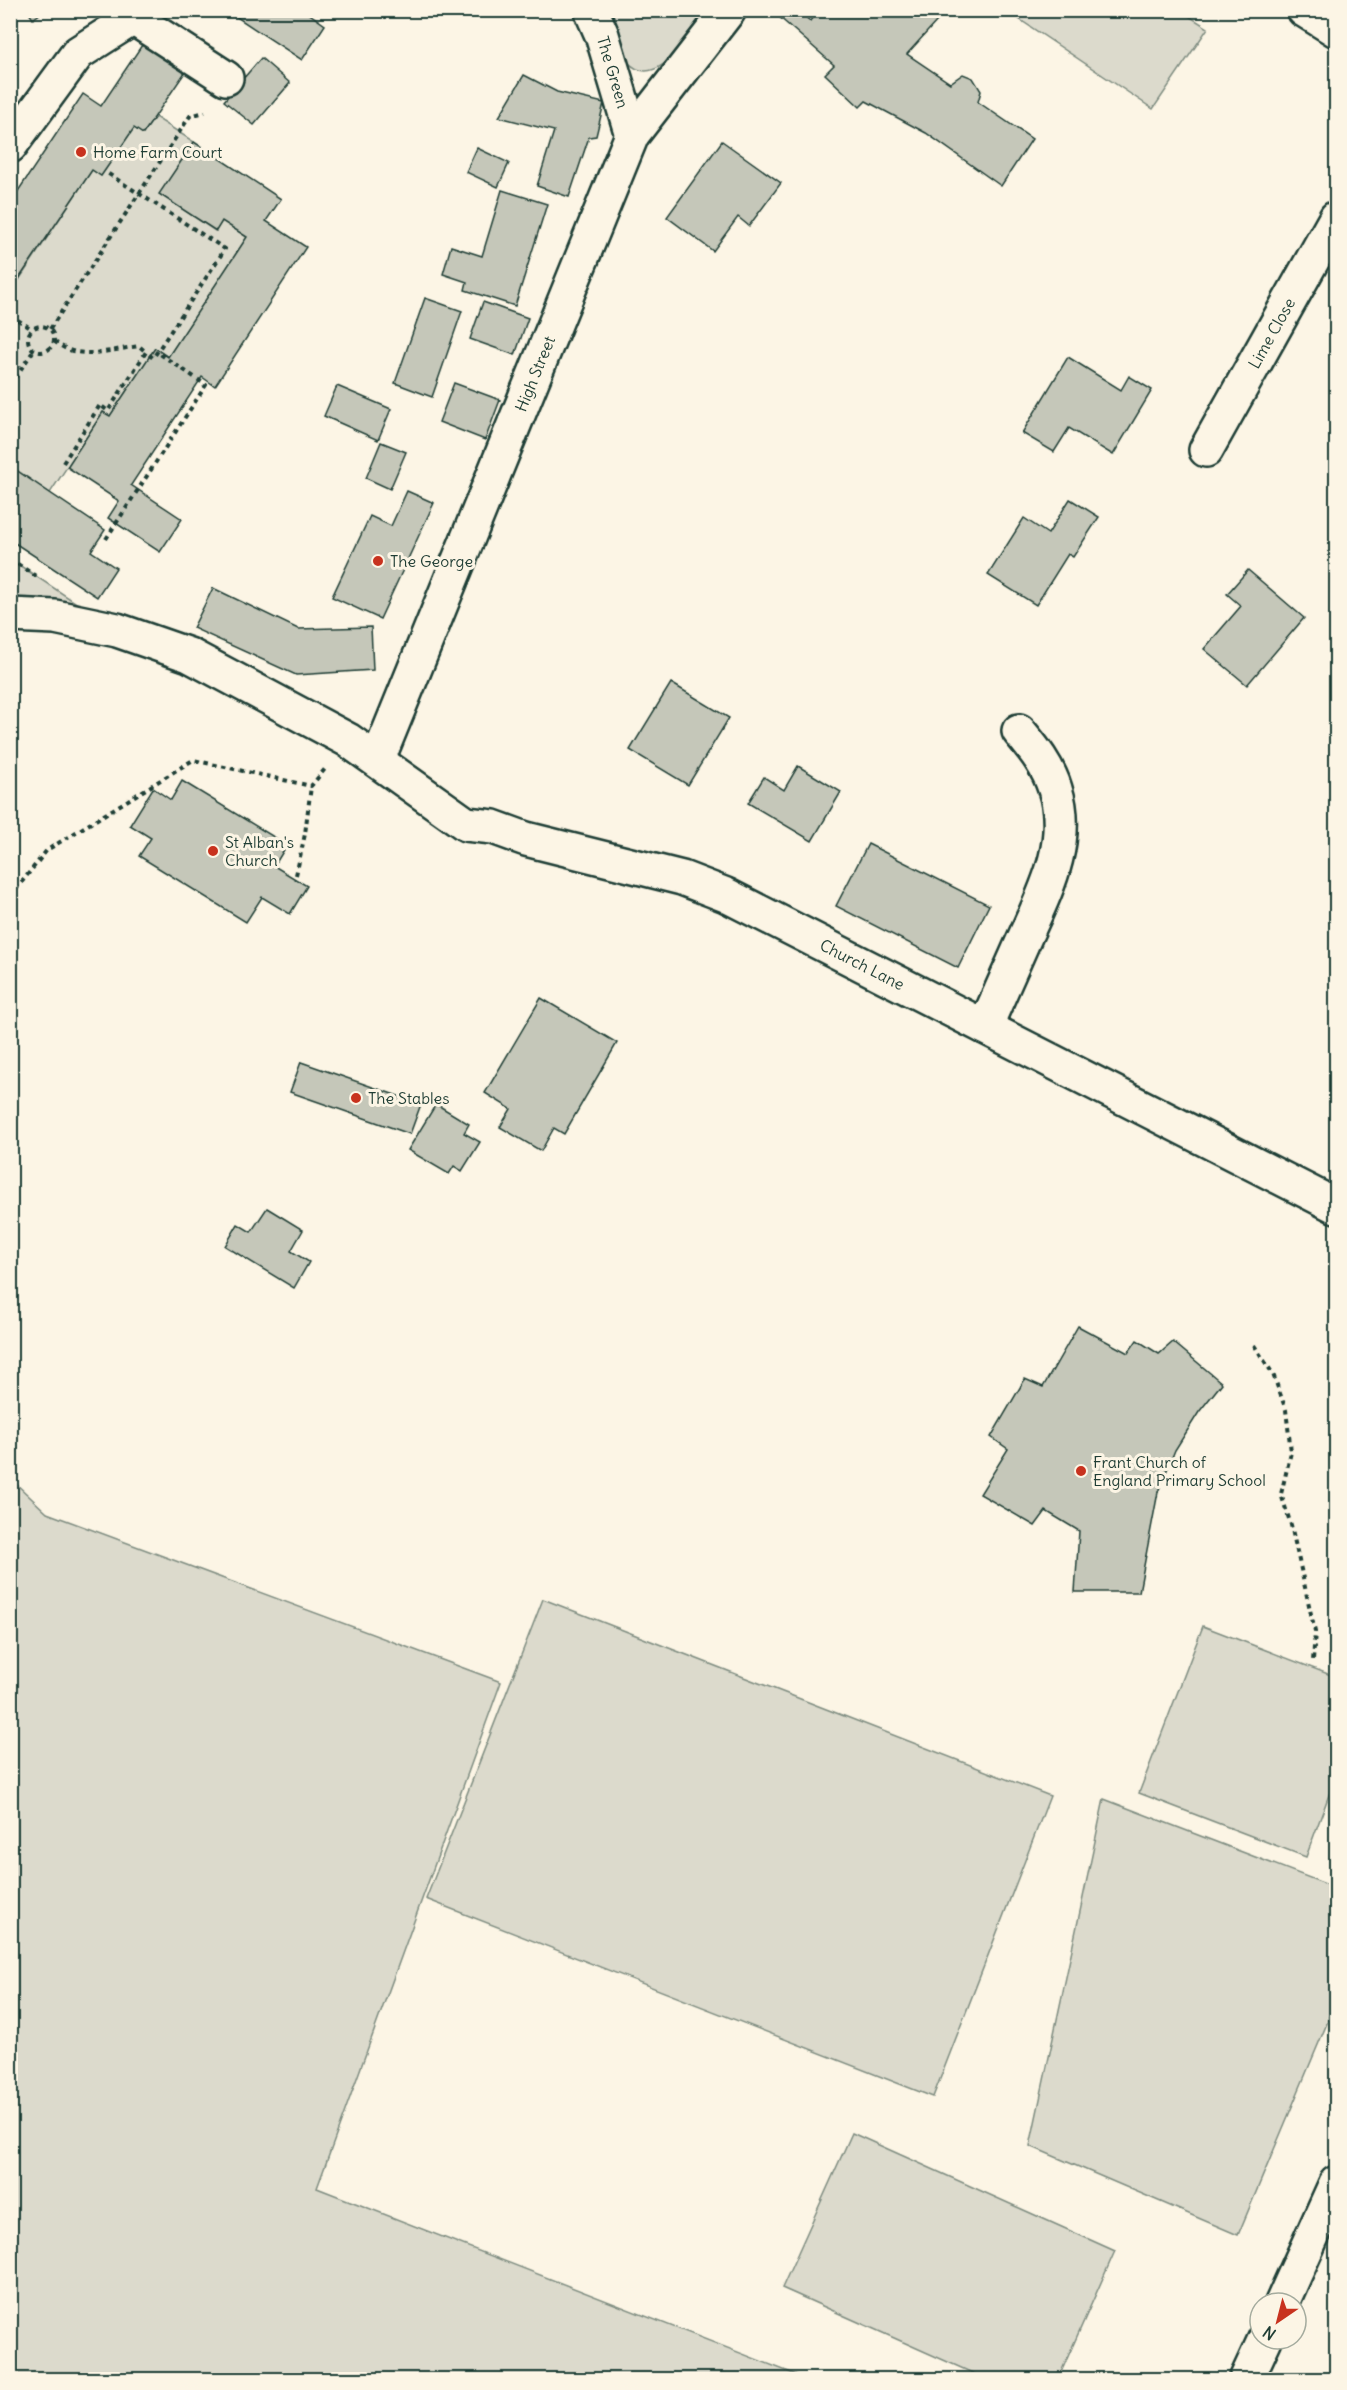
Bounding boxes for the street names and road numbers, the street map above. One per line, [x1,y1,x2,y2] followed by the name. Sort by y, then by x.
[593,34,633,110] street label: The Green
[1244,294,1299,372] street label: Lime Close
[511,332,559,414] street label: High Street
[817,935,908,994] street label: Church Lane

